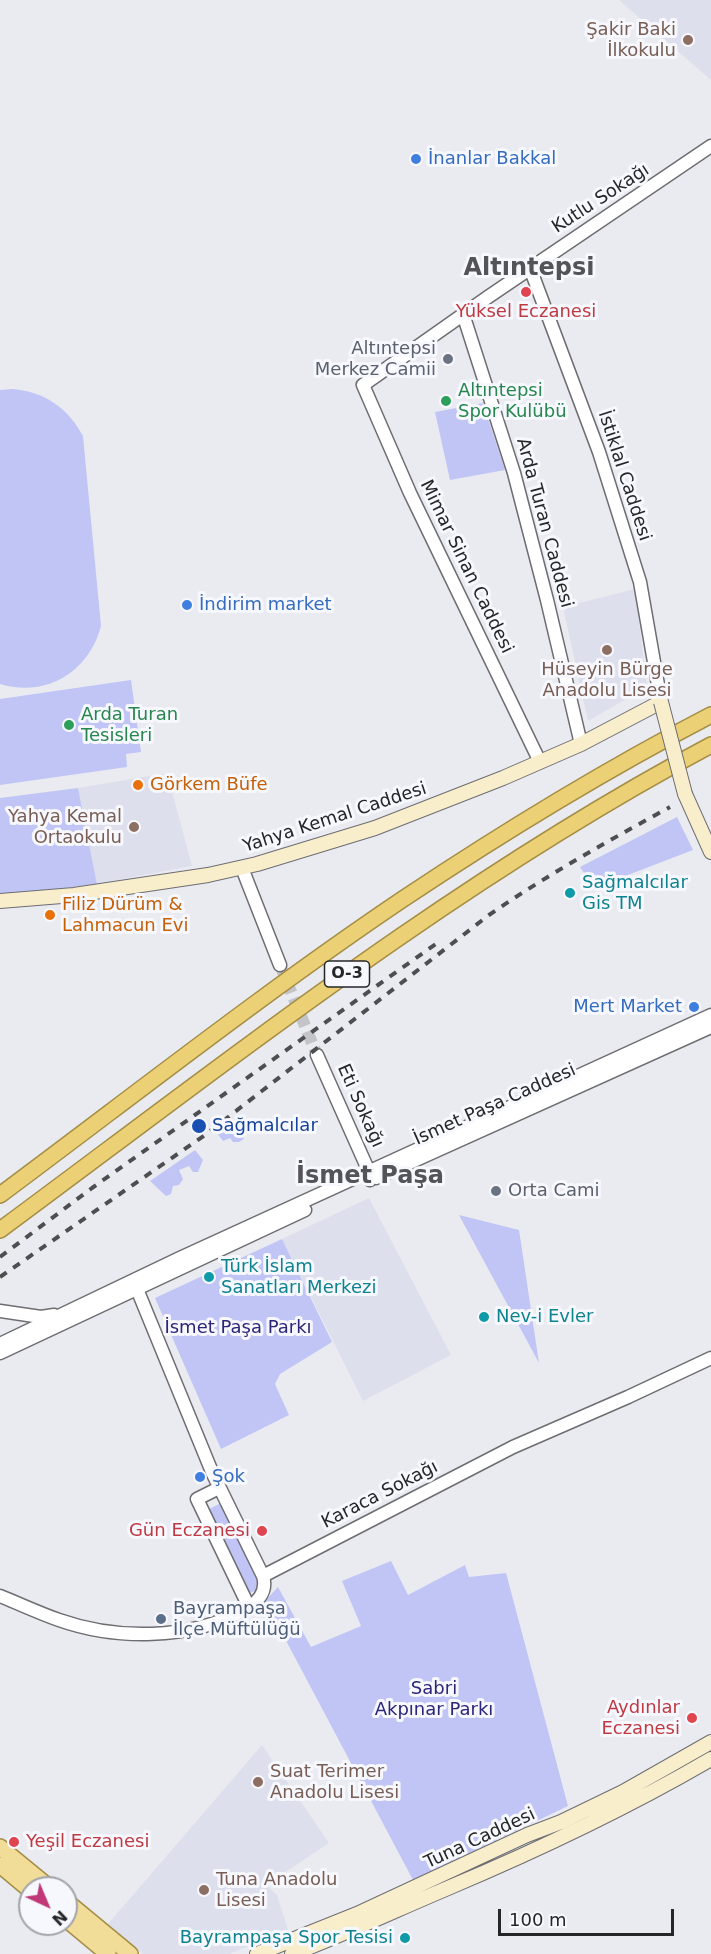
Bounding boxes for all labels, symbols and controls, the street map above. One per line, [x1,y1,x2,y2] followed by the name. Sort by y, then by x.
[586,19,676,62] place label: Şakir Baki İlkokulu
[681,33,695,47] marker: Şakir Baki İlkokulu
[428,148,556,170] place label: İnanlar Bakkal
[409,152,423,166] marker: İnanlar Bakkal
[548,160,654,238] street label: Kutlu Sokağı
[463,255,595,283] district label: Altıntepsi
[519,285,533,299] marker: Yüksel Eczanesi
[456,301,596,323] place label: Yüksel Eczanesi
[315,338,436,380] place label: Altıntepsi Merkez Camii
[441,352,455,366] marker: Altıntepsi Merkez Camii
[458,380,567,422] place label: Altıntepsi Spor Kulübü
[439,394,453,408] marker: Altıntepsi Spor Kulübü
[593,408,655,544] street label: İstiklal Caddesi
[511,436,577,610] street label: Arda Turan Caddesi
[415,477,517,657] street label: Mimar Sinan Caddesi
[199,594,332,616] place label: İndirim market
[180,598,194,612] marker: İndirim market
[600,643,614,657] marker: Hüseyin Bürge Anadolu Lisesi
[541,659,673,702] place label: Hüseyin Bürge Anadolu Lisesi
[81,704,178,746] place label: Arda Turan Tesisleri
[62,718,76,732] marker: Arda Turan Tesisleri
[150,774,268,796] place label: Görkem Büfe
[131,778,145,792] marker: Görkem Büfe
[241,778,429,858] street label: Yahya Kemal Caddesi
[8,806,122,848] place label: Yahya Kemal Ortaokulu
[127,820,141,834] marker: Yahya Kemal Ortaokulu
[582,872,688,914] place label: Sağmalcılar Gis TM
[563,886,577,900] marker: Sağmalcılar Gis TM
[62,894,188,936] place label: Filiz Dürüm & Lahmacun Evi
[43,908,57,922] marker: Filiz Dürüm & Lahmacun Evi
[324,961,370,987] road number: O-3
[573,996,682,1018] place label: Mert Market
[687,1000,701,1014] marker: Mert Market
[411,1060,579,1150] street label: İsmet Paşa Caddesi
[332,1061,388,1151] street label: Eti Sokağı
[212,1115,318,1137] place label: Sağmalcılar
[190,1117,208,1135] marker: Sağmalcılar
[296,1163,444,1191] district label: İsmet Paşa
[508,1180,600,1202] place label: Orta Cami
[489,1184,503,1198] marker: Orta Cami
[221,1256,376,1298] place label: Türk İslam Sanatları Merkezi
[202,1270,216,1284] marker: Türk İslam Sanatları Merkezi
[496,1306,593,1328] place label: Nev-i Evler
[477,1310,491,1324] marker: Nev-i Evler
[164,1317,312,1339] park label: İsmet Paşa Parkı
[318,1456,442,1534] street label: Karaca Sokağı
[212,1466,245,1488] place label: Şok
[193,1470,207,1484] marker: Şok
[129,1520,250,1542] place label: Gün Eczanesi
[255,1524,269,1538] marker: Gün Eczanesi
[173,1598,301,1640] place label: Bayrampaşa İlçe Müftülüğü
[154,1612,168,1626] marker: Bayrampaşa İlçe Müftülüğü
[375,1678,493,1720] park label: Sabri Akpınar Parkı
[601,1697,680,1740] place label: Aydınlar Eczanesi
[685,1711,699,1725] marker: Aydınlar Eczanesi
[270,1761,399,1804] place label: Suat Terimer Anadolu Lisesi
[251,1775,265,1789] marker: Suat Terimer Anadolu Lisesi
[421,1804,539,1874] street label: Tuna Caddesi
[26,1831,149,1853] place label: Yeşil Eczanesi
[7,1835,21,1849] marker: Yeşil Eczanesi
[216,1869,337,1912] place label: Tuna Anadolu Lisesi
[18,1876,78,1936] north arrow
[197,1883,211,1897] marker: Tuna Anadolu Lisesi
[501,1897,676,1935] scale bar
[48,1906,71,1929] text: N
[509,1909,567,1930] text: 100 m
[180,1927,393,1949] place label: Bayrampaşa Spor Tesisi
[398,1931,412,1945] marker: Bayrampaşa Spor Tesisi

